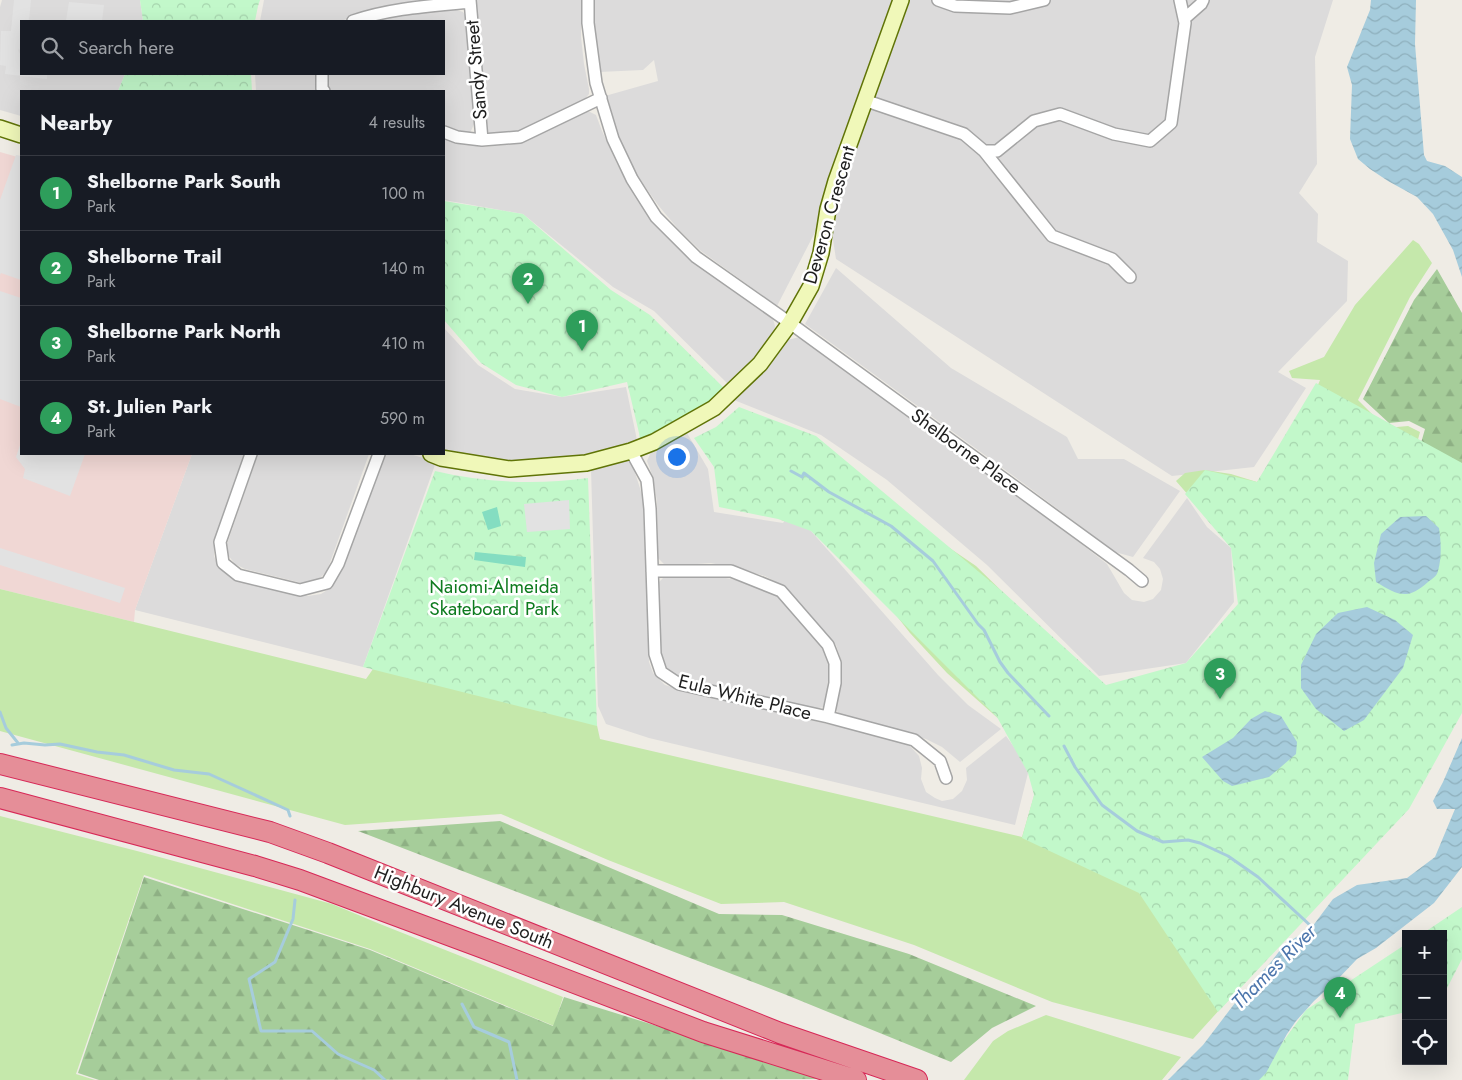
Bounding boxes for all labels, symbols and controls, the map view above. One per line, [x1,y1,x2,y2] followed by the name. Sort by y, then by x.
[458,19,494,121] street label: Sandy Street
[20,20,445,75] search box
[38,34,66,62] icon: search
[78,34,174,61] text: Search here
[40,108,112,138] text: Nearby
[369,111,425,134] text: 4 results
[796,142,862,287] street label: Deveron Crescent
[87,168,281,195] text: Shelborne Park South
[52,182,60,205] text: 1
[381,182,425,205] text: 100 m
[87,195,116,218] text: Park
[87,243,222,270] text: Shelborne Trail
[51,257,61,280] text: 2
[382,257,425,280] text: 140 m
[512,263,544,304] pin: 2
[87,270,116,293] text: Park
[566,310,598,351] pin: 1
[87,318,281,345] text: Shelborne Park North
[51,332,61,355] text: 3
[382,332,425,355] text: 410 m
[87,345,116,368] text: Park
[87,393,212,420] text: St. Julien Park
[905,402,1027,500] street label: Shelborne Place
[50,407,62,430] text: 4
[380,407,425,430] text: 590 m
[87,420,116,443] text: Park
[664,444,690,470] your location
[429,573,559,622] park label: Naiomi-Almeida Skateboard Park
[1204,658,1236,699] pin: 3
[676,667,815,727] street label: Eula White Place
[370,859,558,955] street label: Highbury Avenue South
[1225,917,1324,1016] water label: Thames River
[1402,930,1447,1065] map controls
[1402,930,1447,975] button: +
[1402,975,1447,1020] button: −
[1324,977,1356,1018] pin: 4
[1402,1020,1447,1065] button: locate

